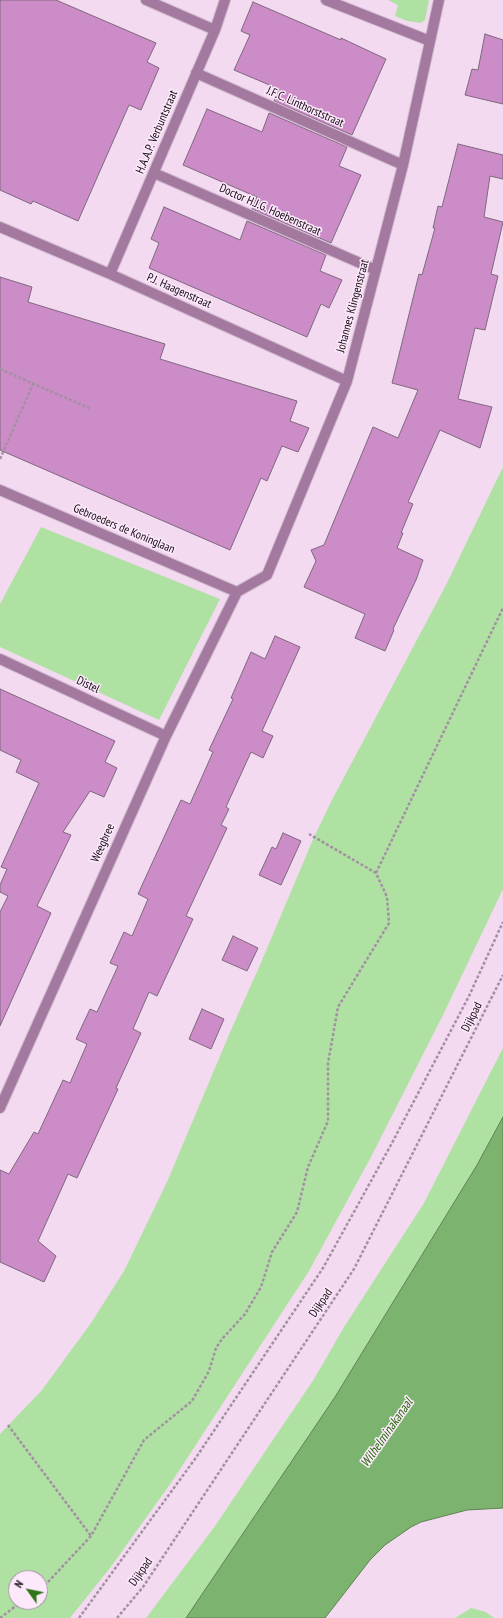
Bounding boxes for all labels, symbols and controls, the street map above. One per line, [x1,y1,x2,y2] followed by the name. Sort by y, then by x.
[264,84,346,130] street label: J.F.C. Linthorststraat
[133,88,181,176] street label: H.A.A.P. Verbuntstraat
[217,181,323,239] street label: Doctor H.J.G. Hoebenstraat
[334,258,372,354] street label: Johannes Klingenstraat
[145,270,213,312] street label: P.J. Haagenstraat
[71,501,177,557] street label: Gebroeders de Koninglaan
[74,673,102,697] street label: Distel
[88,821,118,865] street label: Weegbree
[458,1000,486,1034] street label: Dijkpad
[306,1286,336,1320] street label: Dijkpad
[358,1396,416,1470] water label: Wilhelminakanaal
[126,1555,156,1589] street label: Dijkpad
[8,1570,48,1610] north arrow
[11,1578,26,1590] text: N

